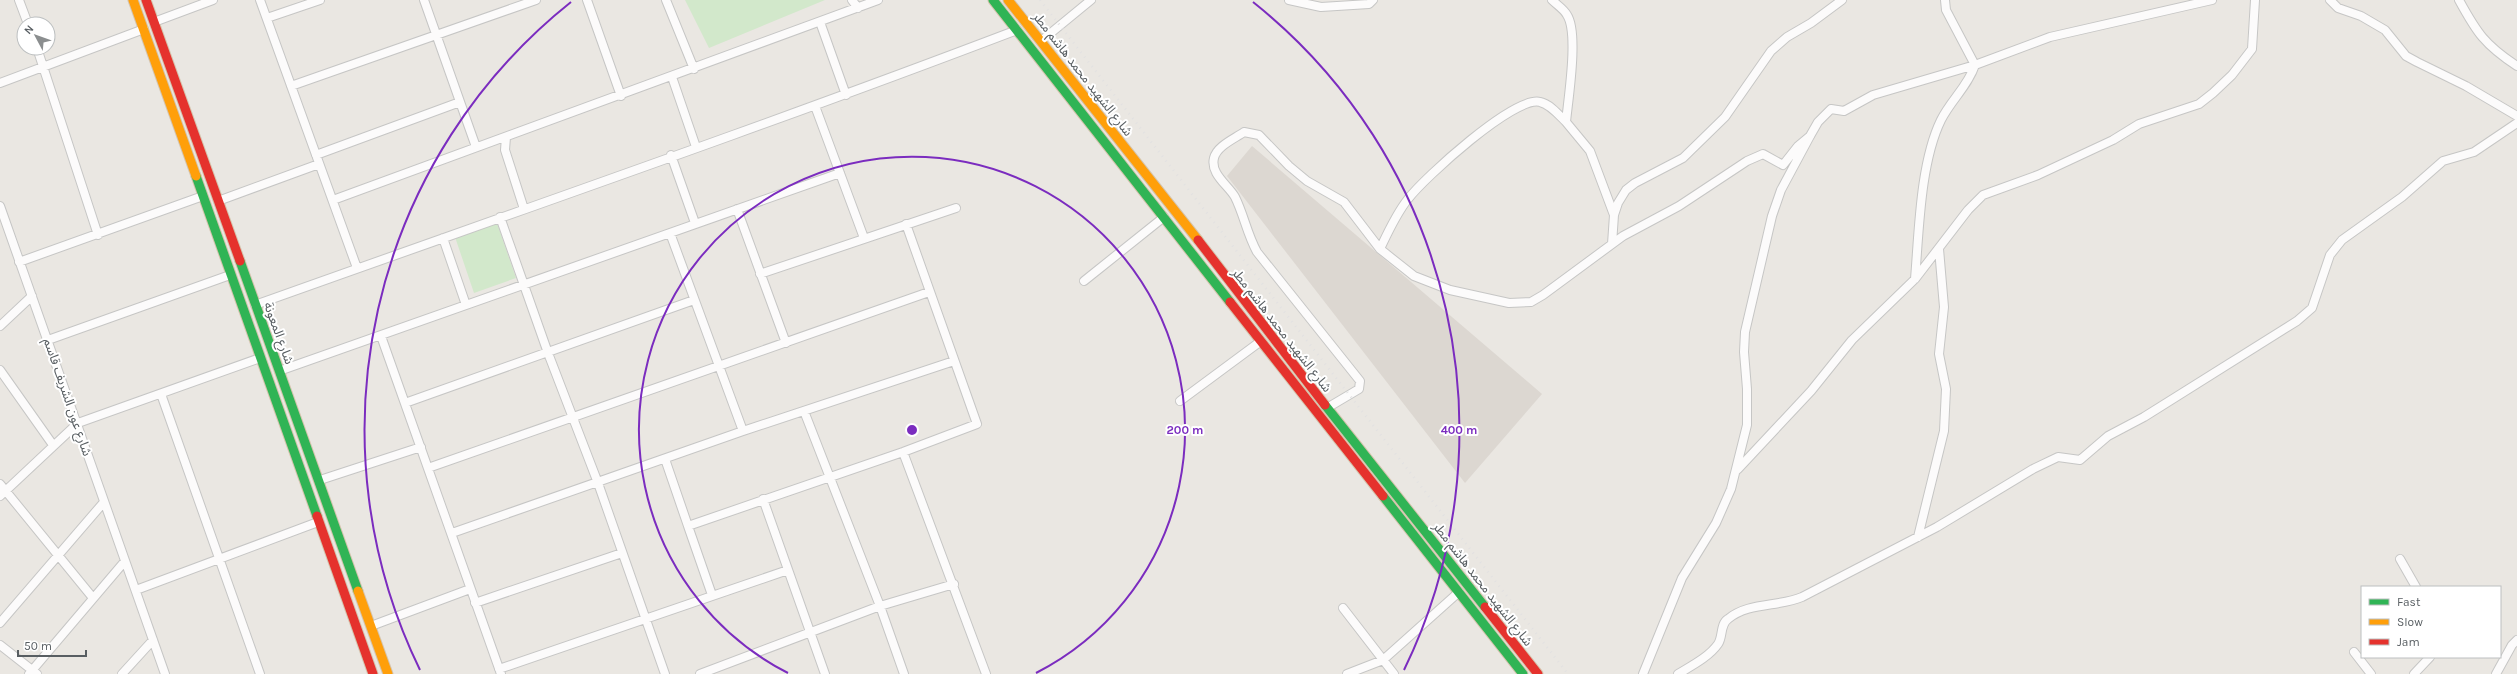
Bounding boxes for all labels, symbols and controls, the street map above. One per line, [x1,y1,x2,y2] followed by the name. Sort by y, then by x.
[1027,8,1136,141] street label: شارع الشهيد محمد هاشم مطر
[16,16,56,56] north arrow
[21,23,36,37] text: N
[1226,264,1335,397] street label: شارع الشهيد محمد هاشم مطر
[258,300,297,367] street label: شارع المعونة
[38,336,95,459] street label: شارع عون الشريف قاسم
[905,423,919,437] centre of rings
[1167,423,1203,437] text: 200 m
[1441,423,1477,437] text: 400 m
[1427,518,1536,651] street label: شارع الشهيد محمد هاشم مطر
[2361,586,2501,658] legend
[2397,595,2421,609] text: Fast
[2397,615,2423,629] text: Slow
[18,632,86,658] scale bar
[2397,635,2420,649] text: Jam
[24,639,52,653] text: 50 m

